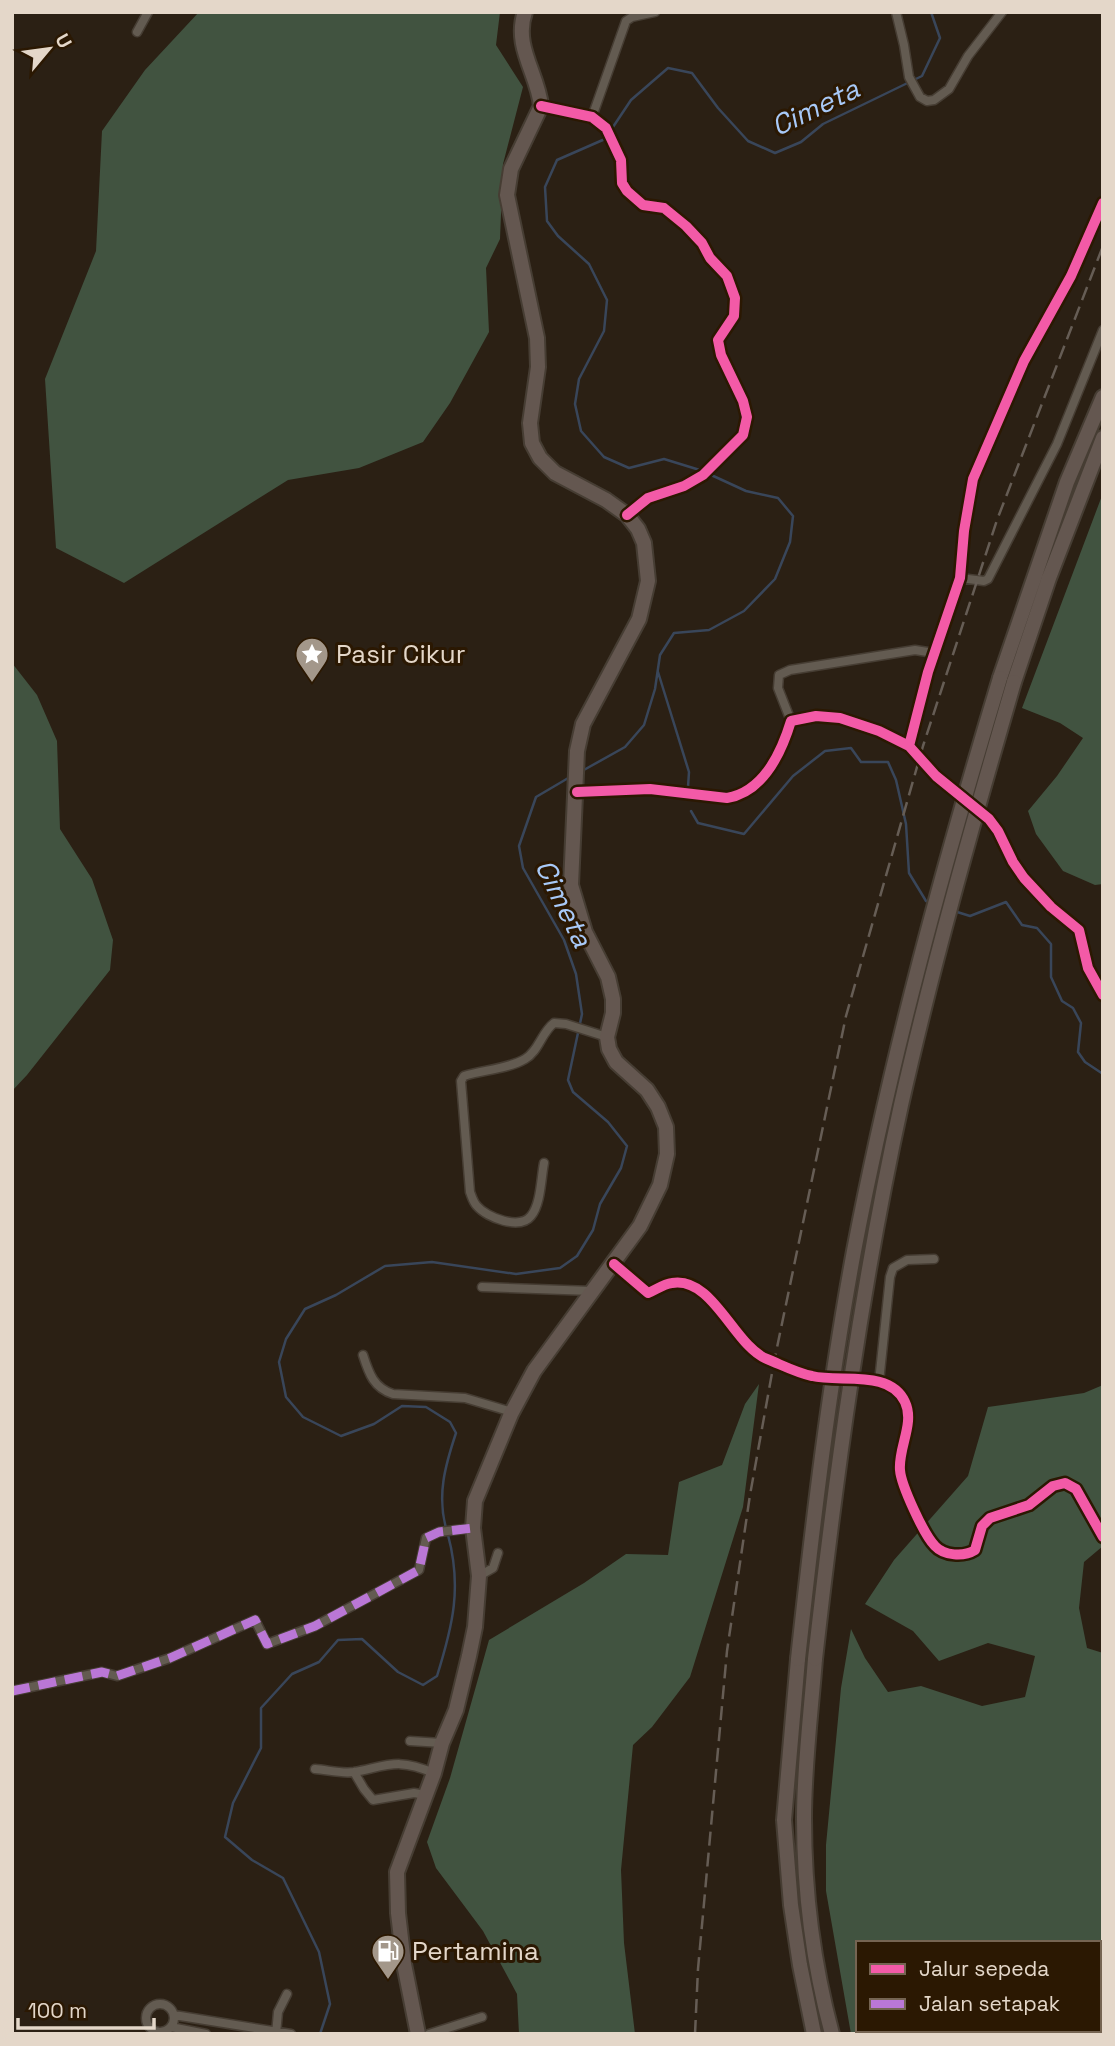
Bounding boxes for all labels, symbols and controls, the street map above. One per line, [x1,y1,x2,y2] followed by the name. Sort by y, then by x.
[14,14,84,84] north arrow
[49,29,77,53] text: U
[765,70,866,144] water label: Cimeta
[293,635,331,684] place icon: Pasir Cikur
[336,637,466,671] place label: Pasir Cikur
[527,853,601,954] water label: Cimeta
[369,1932,407,1981] fuel station icon: Pertamina
[412,1934,539,1968] place label: Pertamina
[856,1941,1101,2032] legend
[919,1955,1049,1982] text: Jalur sepeda
[18,1986,154,2030] scale bar
[919,1990,1060,2017] text: Jalan setapak
[28,1997,87,2024] text: 100 m

